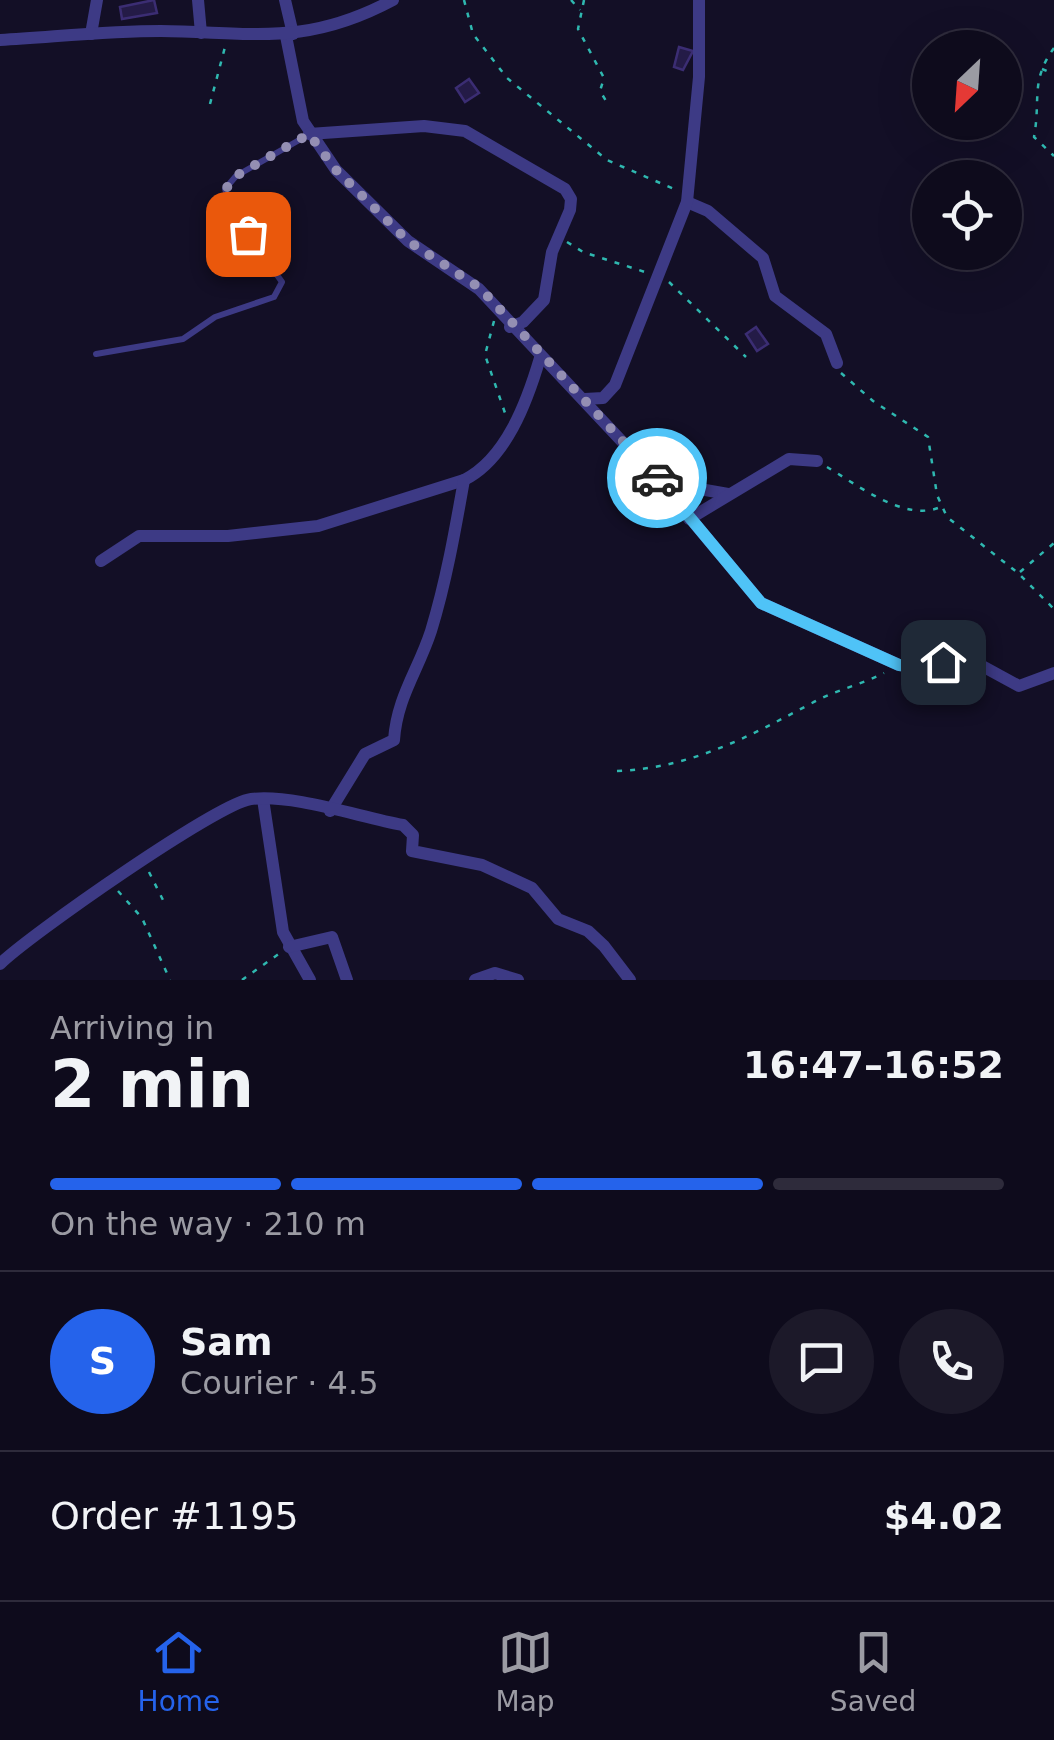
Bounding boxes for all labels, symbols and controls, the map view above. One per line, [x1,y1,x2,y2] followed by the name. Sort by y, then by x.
[912,30,1022,140] north arrow
[912,30,1022,270] map controls
[912,160,1022,270] button: locate
[206,192,291,277] pin
[221,207,276,262] icon: bag
[607,428,707,528] courier
[630,451,685,506] icon: car
[901,620,986,705] pin
[916,635,971,690] icon: home
[50,1009,214,1047] text: Arriving in
[743,1043,1004,1087] text: 16:47–16:52
[50,1047,254,1122] text: 2 min
[50,1205,366,1243] text: On the way · 210 m
[769,1309,874,1414] button: chat
[899,1309,1004,1414] button: phone
[180,1320,273,1364] text: Sam
[89,1339,116,1383] text: S
[180,1364,379,1402] text: Courier · 4.5
[50,1494,299,1538] text: Order #1195
[884,1494,1004,1538] text: $4.02
[138,1625,220,1718] tab: Home
[496,1625,555,1718] tab: Map
[830,1625,916,1718] tab: Saved

